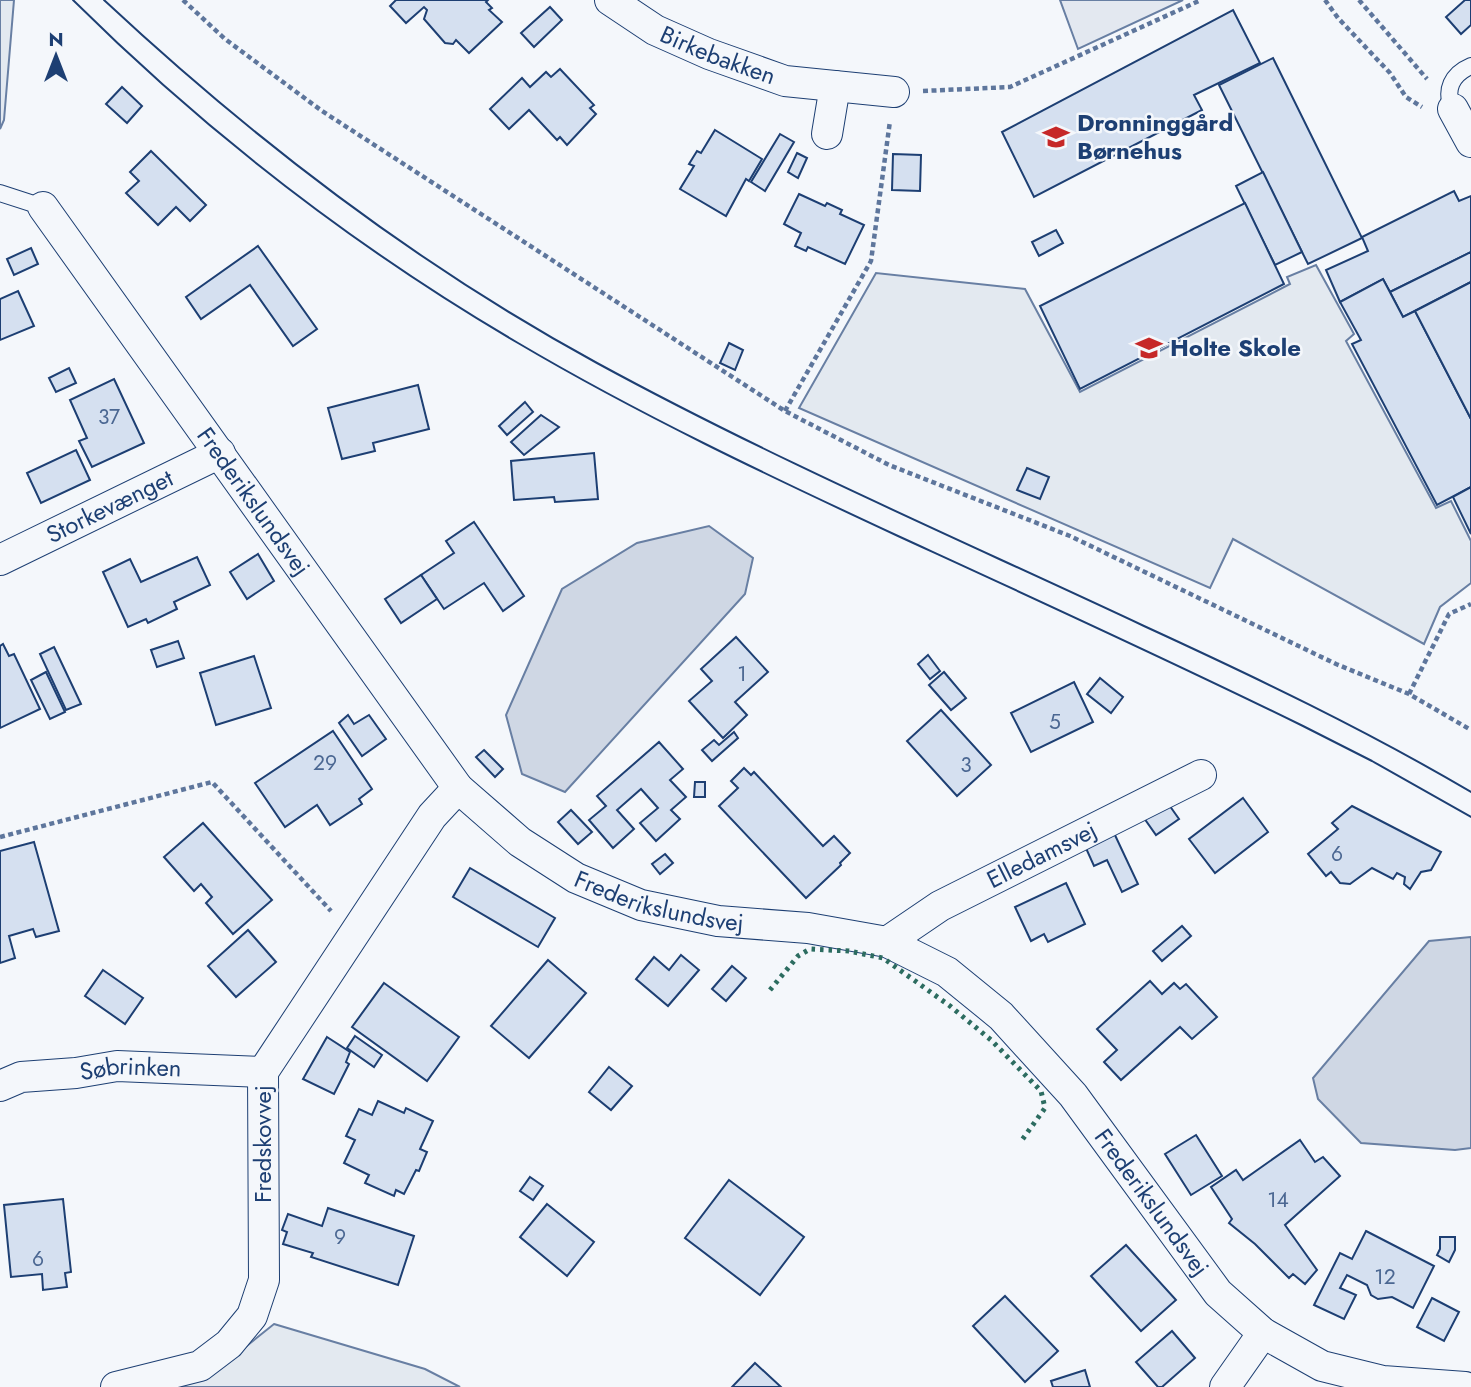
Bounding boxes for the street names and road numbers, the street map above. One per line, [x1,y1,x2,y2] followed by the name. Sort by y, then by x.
[655,16,781,93] street label: Birkebakken
[189,420,319,583] street label: Frederikslundsvej
[40,460,179,552] street label: Storkevænget
[981,812,1103,897] street label: Elledamsvej
[569,861,745,940] street label: Frederikslundsvej
[77,1048,182,1089] street label: Søbrinken
[245,1085,280,1203] street label: Fredskovvej
[1086,1121,1218,1283] street label: Frederikslundsvej

